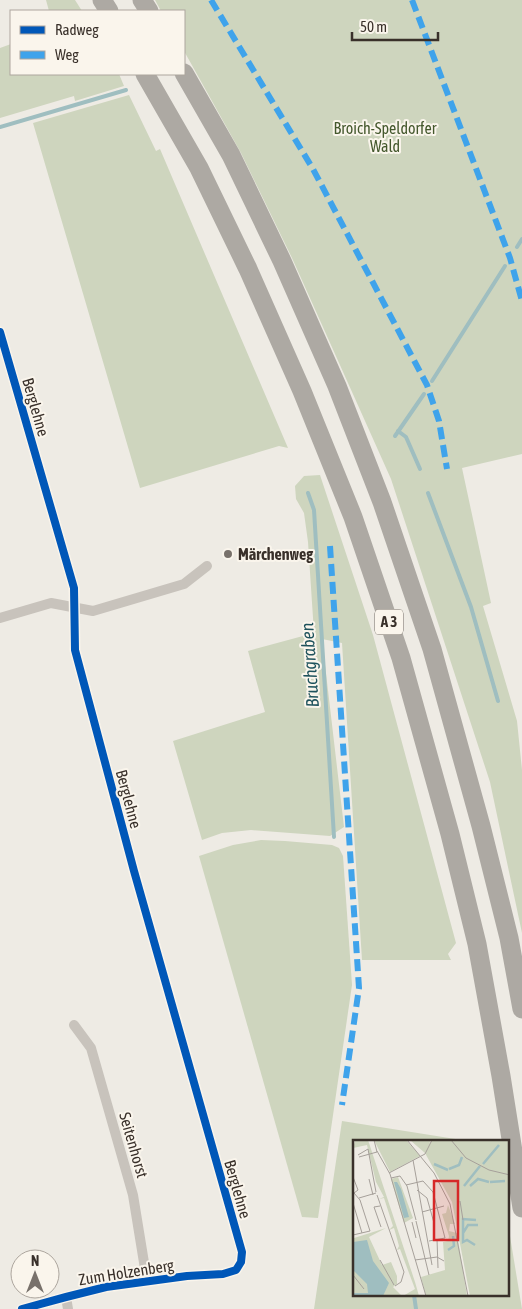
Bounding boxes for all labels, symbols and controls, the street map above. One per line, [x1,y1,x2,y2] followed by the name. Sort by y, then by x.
[10,10,185,75] legend
[352,10,438,42] scale bar
[360,18,387,35] text: 50 m
[55,21,99,38] text: Radweg
[55,46,79,63] text: Weg
[334,119,437,155] park label: Broich-Speldorfer Wald
[18,376,53,439] street label: Berglehne
[238,545,313,563] place label: Märchenweg
[222,548,234,560] marker: Märchenweg
[375,610,403,634] road number: A 3
[296,622,323,708] water label: Bruchgraben
[112,768,145,831] street label: Berglehne
[116,1110,152,1180] street label: Seitenhorst
[353,1140,510,1296] inset map
[220,1158,255,1221] street label: Berglehne
[10,1249,60,1299] north arrow
[31,1253,39,1269] text: N
[77,1256,175,1289] street label: Zum Holzenberg

